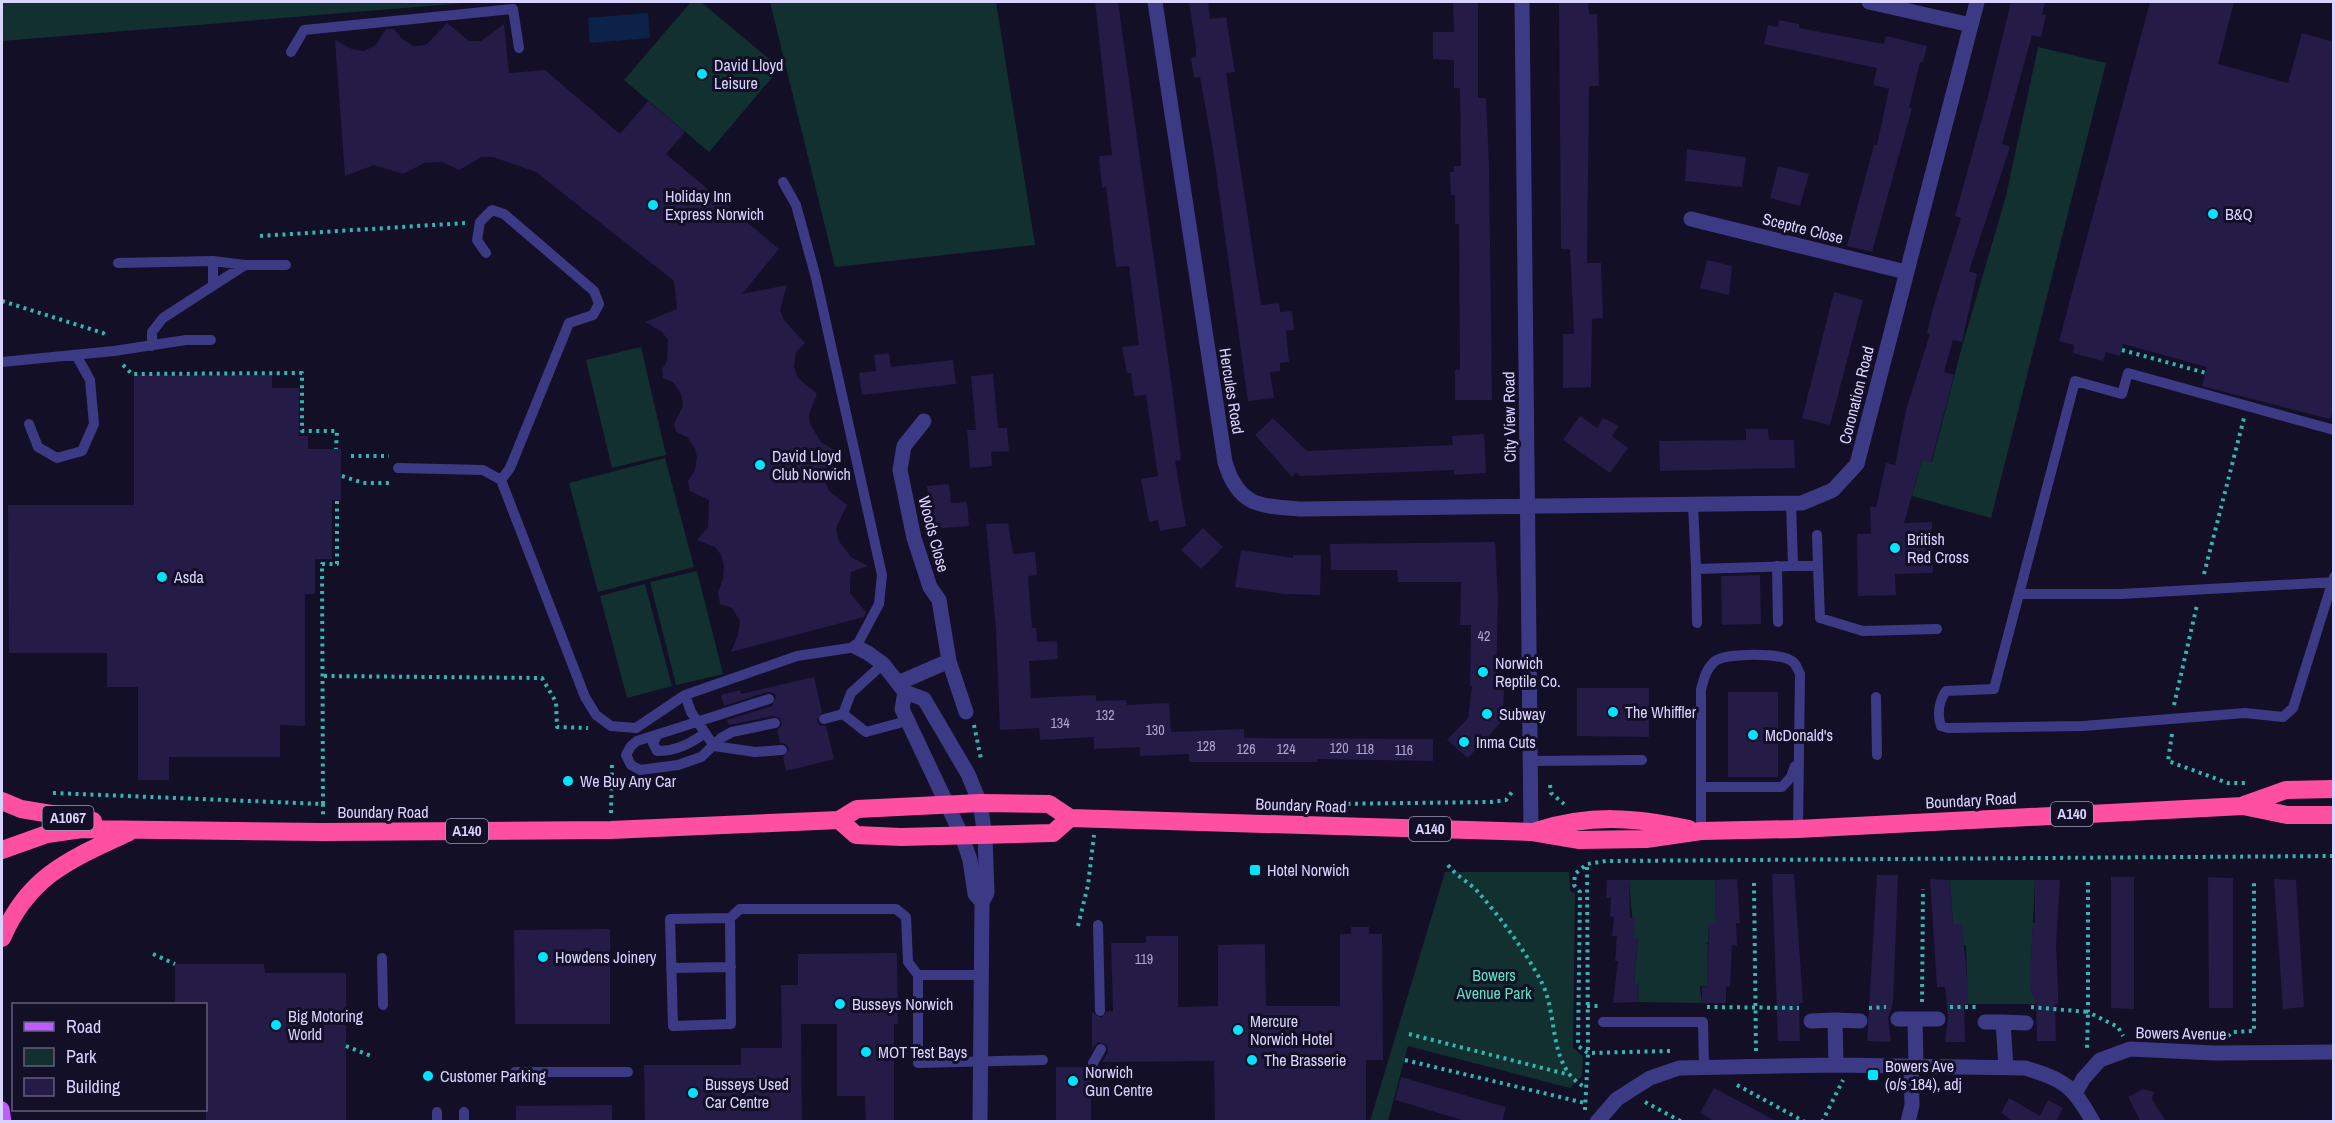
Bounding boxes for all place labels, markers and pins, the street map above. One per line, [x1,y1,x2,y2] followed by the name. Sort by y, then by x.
[714,54,783,94] place label: David Lloyd Leisure
[695,67,709,81] marker: David Lloyd Leisure
[665,185,764,225] place label: Holiday Inn Express Norwich
[646,198,660,212] marker: Holiday Inn Express Norwich
[2225,203,2253,225] place label: B&Q
[2206,207,2220,221] marker: B&Q
[772,445,851,485] place label: David Lloyd Club Norwich
[753,458,767,472] marker: David Lloyd Club Norwich
[1907,528,1969,568] place label: British Red Cross
[1888,541,1902,555] marker: British Red Cross
[173,566,205,588] place label: Asda
[155,570,169,584] marker: Asda
[1495,652,1561,692] place label: Norwich Reptile Co.
[1476,665,1490,679] marker: Norwich Reptile Co.
[1625,701,1697,723] place label: The Whiffler
[1499,703,1546,725] place label: Subway
[1606,705,1620,719] marker: The Whiffler
[1480,707,1494,721] marker: Subway
[1765,724,1833,746] place label: McDonald's
[1746,728,1760,742] marker: McDonald's
[1476,731,1536,753] place label: Inma Cuts
[1457,735,1471,749] marker: Inma Cuts
[580,770,677,792] place label: We Buy Any Car
[561,774,575,788] marker: We Buy Any Car
[1267,859,1349,881] place label: Hotel Norwich
[1248,863,1262,877] marker: Hotel Norwich
[555,946,657,968] place label: Howdens Joinery
[536,950,550,964] marker: Howdens Joinery
[852,993,953,1015] place label: Busseys Norwich
[833,997,847,1011] marker: Busseys Norwich
[288,1005,364,1045] place label: Big Motoring World
[1250,1010,1332,1050] place label: Mercure Norwich Hotel
[269,1018,283,1032] marker: Big Motoring World
[1231,1023,1245,1037] marker: Mercure Norwich Hotel
[878,1041,967,1063] place label: MOT Test Bays
[859,1045,873,1059] marker: MOT Test Bays
[1264,1049,1346,1071] place label: The Brasserie
[1245,1053,1259,1067] marker: The Brasserie
[1885,1055,1962,1095] place label: Bowers Ave (o/s 184), adj
[1085,1061,1153,1101] place label: Norwich Gun Centre
[440,1065,546,1087] place label: Customer Parking
[1866,1068,1880,1082] marker: Bowers Ave (o/s 184), adj
[421,1069,435,1083] marker: Customer Parking
[705,1073,789,1113] place label: Busseys Used Car Centre
[1066,1074,1080,1088] marker: Norwich Gun Centre
[686,1086,700,1100] marker: Busseys Used Car Centre

